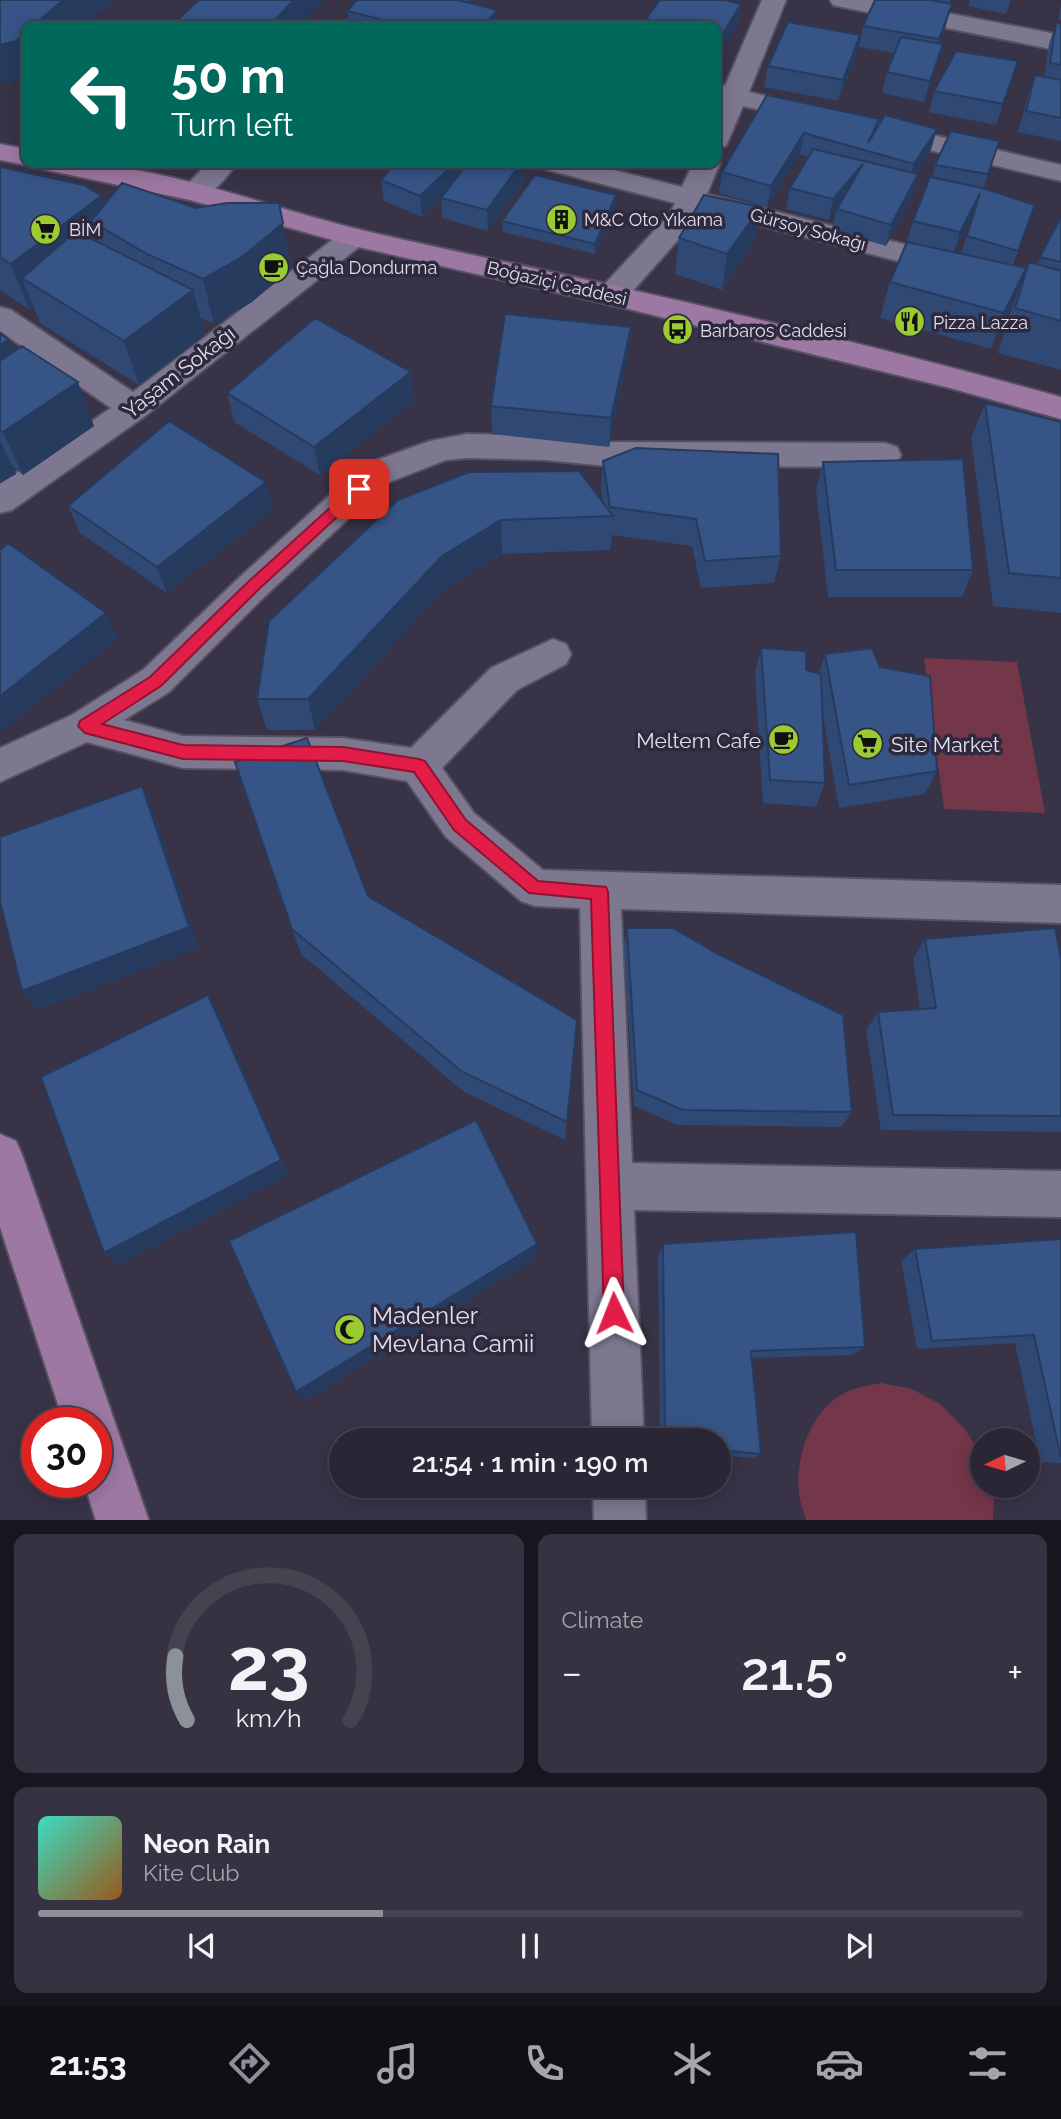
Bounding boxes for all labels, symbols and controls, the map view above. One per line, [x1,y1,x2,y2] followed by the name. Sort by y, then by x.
[171,47,286,104] text: 50 m
[56,49,147,140] icon: left
[171,106,293,143] text: Turn left
[544,202,578,236] building icon: M&C Oto Yıkama
[748,203,868,255] street label: Gürsoy Sokağı
[584,209,723,230] place label: M&C Oto Yıkama
[29,212,63,246] supermarket icon: BİM
[69,219,101,240] place label: BİM
[256,250,290,284] cafe icon: Çağla Dondurma
[296,257,437,278] place label: Çağla Dondurma
[485,257,629,309] street label: Boğaziçi Caddesi
[893,305,927,339] restaurant icon: Pizza Lazza
[933,312,1028,333] place label: Pizza Lazza
[660,313,694,347] bus stop icon: Barbaros Caddesi
[700,320,847,341] place label: Barbaros Caddesi
[118,321,240,423] street label: Yaşam Sokağı
[329,459,389,519] pin
[340,470,378,508] icon: arrive
[767,723,801,757] cafe icon: Meltem Cafe
[851,727,885,761] supermarket icon: Site Market
[636,728,761,753] place label: Meltem Cafe
[891,732,1000,757] place label: Site Market
[577,1276,651,1350] position arrow
[372,1301,534,1358] place label: Madenler Mevlana Camii
[332,1312,366,1346] mosque icon: Madenler Mevlana Camii
[21,1407,112,1498] speed limit sign: 30
[970,1428,1040,1498] north arrow
[970,1428,1040,1498] map controls
[412,1448,648,1478] text: 21:54 · 1 min · 190 m
[562,1606,643,1633] text: Climate
[228,1622,310,1707] text: 23
[741,1641,848,1702] text: 21.5°
[562,1650,582,1695] text: −
[1007,1650,1023,1695] text: +
[236,1702,302,1732] text: km/h
[143,1829,270,1859] text: Neon Rain
[143,1859,240,1886] text: Kite Club
[183,1927,221,1965] icon: previous
[511,1927,549,1965] icon: pause
[840,1927,878,1965] icon: next
[225,2039,274,2088] icon: directions
[373,2039,422,2088] icon: music
[520,2039,569,2088] icon: phone
[668,2039,717,2088] icon: climate
[815,2039,864,2088] icon: car
[963,2039,1012,2088] icon: filters
[49,2045,127,2082] text: 21:53

